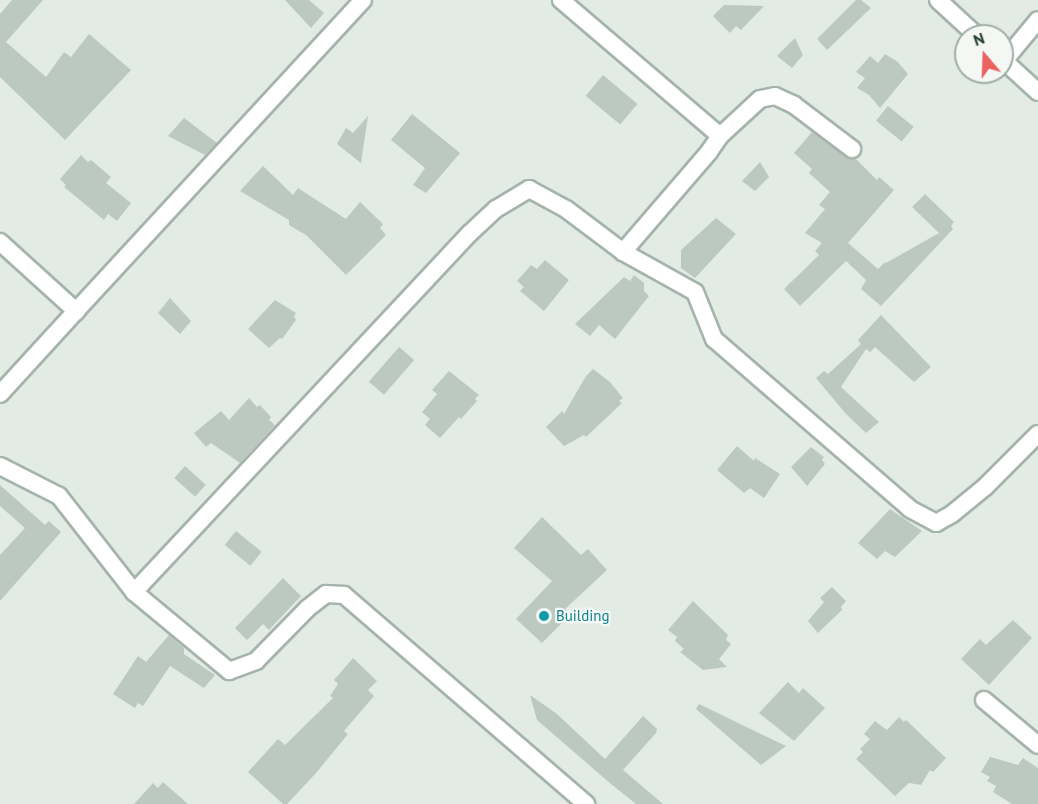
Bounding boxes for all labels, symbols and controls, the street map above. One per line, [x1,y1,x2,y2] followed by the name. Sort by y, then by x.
[954,24,1014,84] north arrow
[971,28,987,50] text: N
[556,607,610,625] place label: Building
[537,609,551,623] marker: Building

